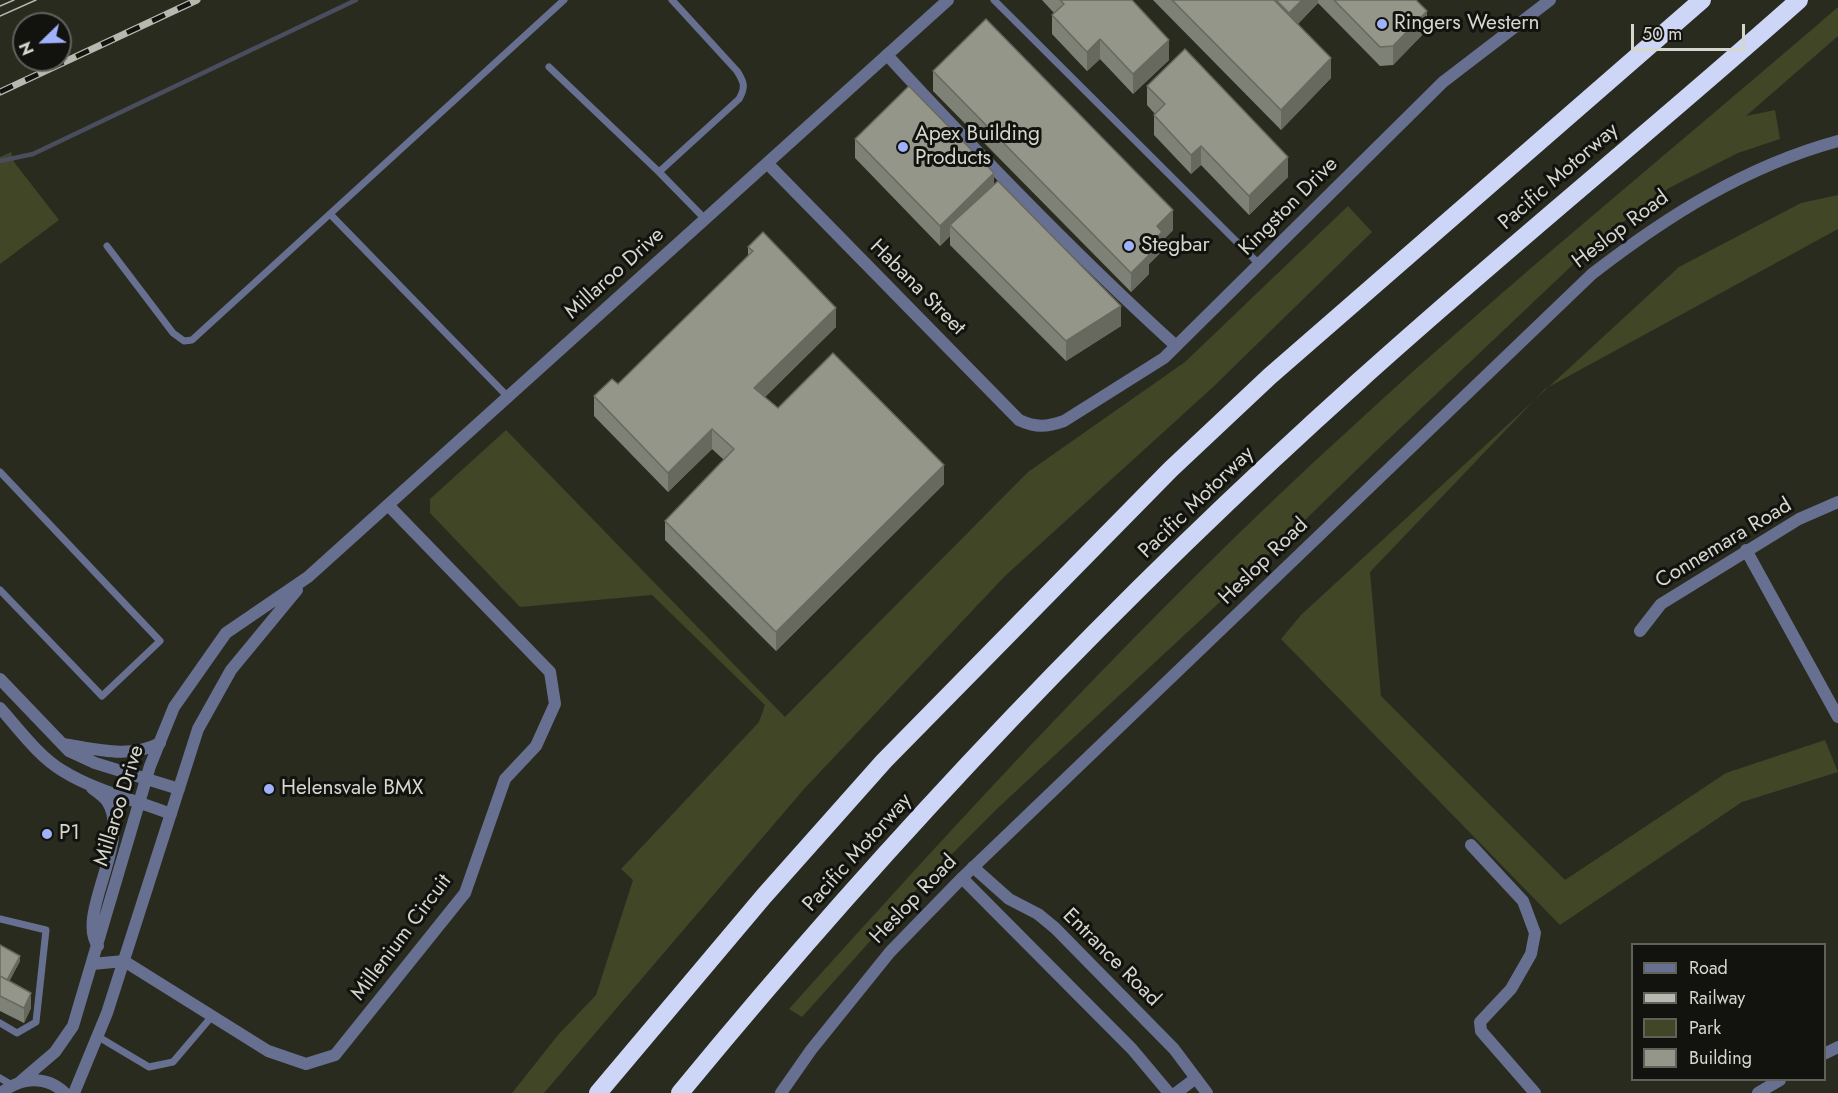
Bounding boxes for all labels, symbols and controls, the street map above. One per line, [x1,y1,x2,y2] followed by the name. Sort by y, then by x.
[1394,11,1539,37] place label: Ringers Western
[12,12,72,72] north arrow
[1634,12,1748,50] scale bar
[1375,17,1389,31] marker: Ringers Western
[1642,21,1682,47] text: 50 m
[14,38,40,59] text: N
[1494,118,1624,236] street label: Pacific Motorway
[915,122,1040,172] place label: Apex Building Products
[896,140,910,154] marker: Apex Building Products
[1234,152,1344,262] street label: Kingston Drive
[1568,186,1674,274] street label: Heslop Road
[560,223,670,325] street label: Millaroo Drive
[1141,233,1210,259] place label: Stegbar
[864,235,970,341] street label: Habana Street
[1122,239,1136,253] marker: Stegbar
[1134,442,1260,564] street label: Pacific Motorway
[1651,494,1797,594] street label: Connemara Road
[1214,513,1314,611] street label: Heslop Road
[90,743,150,869] street label: Millaroo Drive
[281,776,424,802] place label: Helensvale BMX
[262,782,276,796] marker: Helensvale BMX
[798,789,918,917] street label: Pacific Motorway
[59,821,80,847] place label: P1
[40,827,54,841] marker: P1
[865,850,963,950] street label: Heslop Road
[346,870,458,1006] street label: Millenium Circuit
[1057,904,1165,1012] street label: Entrance Road
[1631,943,1826,1081] legend
[1689,955,1728,981] text: Road
[1689,985,1745,1011] text: Railway
[1689,1015,1721,1041] text: Park
[1689,1045,1752,1071] text: Building

